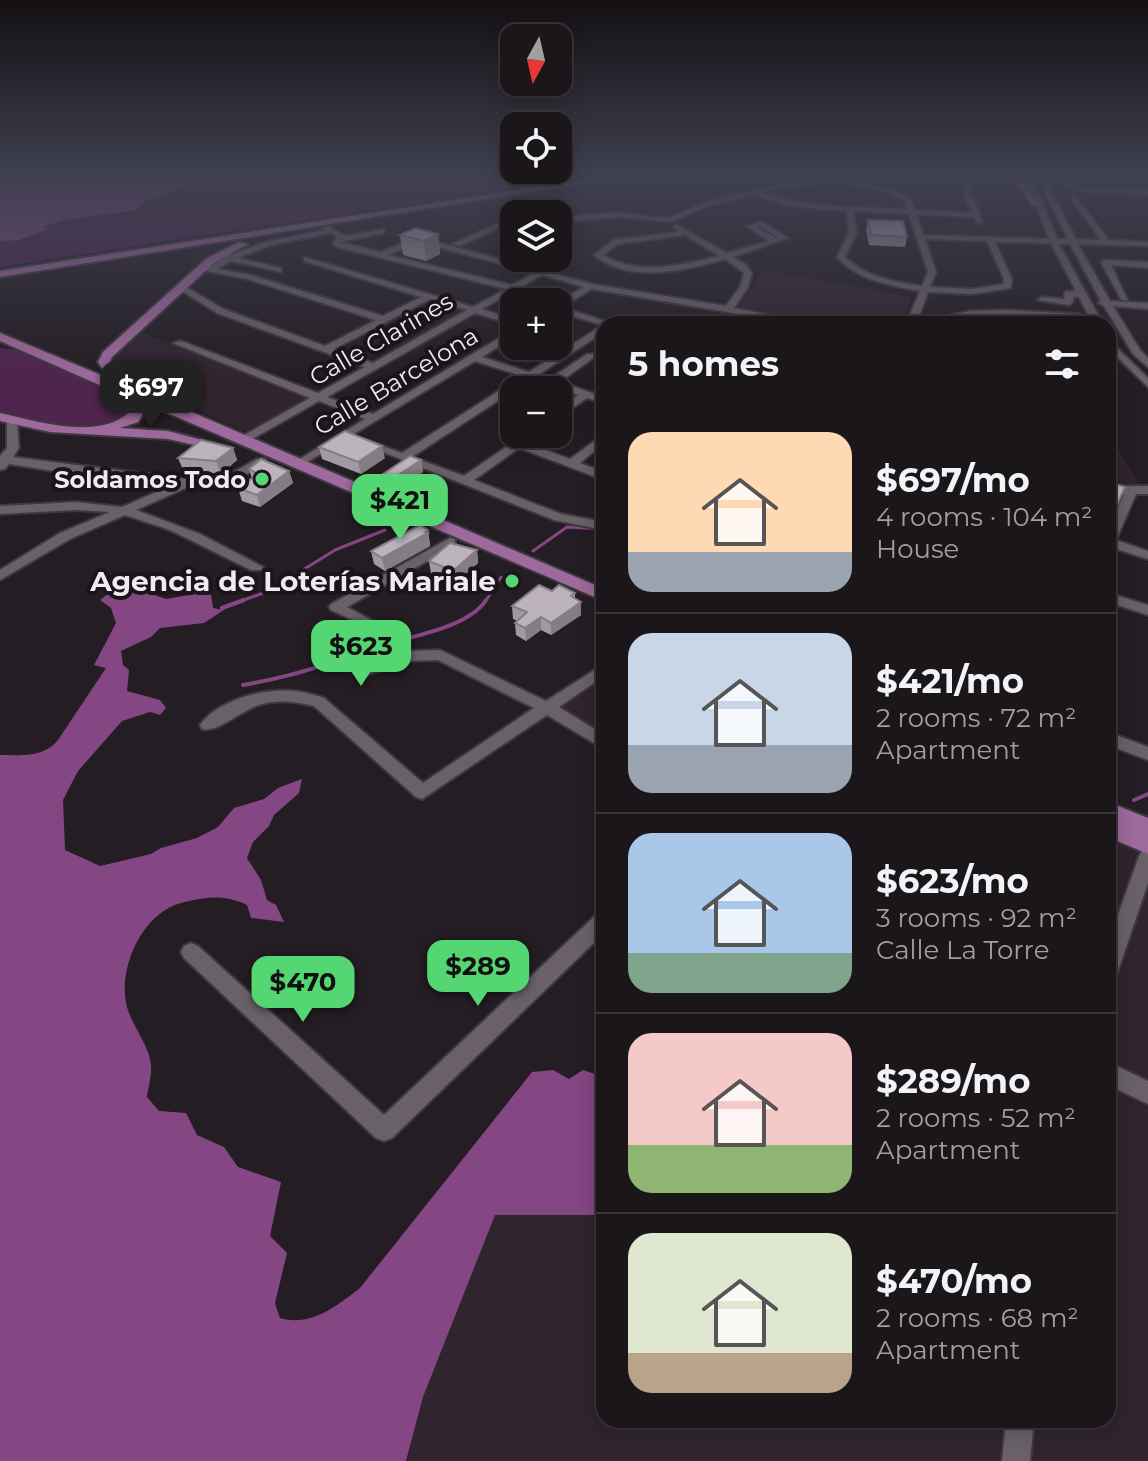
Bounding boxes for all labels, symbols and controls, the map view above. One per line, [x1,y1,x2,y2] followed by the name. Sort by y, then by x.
[500,24,572,96] north arrow
[500,24,572,448] map controls
[500,112,572,184] button: locate
[500,200,572,272] button: layers
[304,286,458,392] street label: Calle Clarines
[500,288,572,360] button: +
[309,321,483,441] street label: Calle Barcelona
[1040,342,1084,386] icon: filters
[628,343,779,385] text: 5 homes
[104,361,198,429] pin: $697
[118,371,184,403] text: $697
[500,376,572,448] button: −
[876,459,1030,501] text: $697/mo
[692,464,788,560] icon: home
[54,465,246,494] place label: Soldamos Todo
[253,470,271,488] marker: Soldamos Todo
[353,474,447,542] pin: $421
[370,484,430,516] text: $421
[876,501,1093,533] text: 4 rooms · 104 m²
[876,533,959,565] text: House
[89,564,496,598] place label: Agencia de Loterías Mariale
[503,572,521,590] marker: Agencia de Loterías Mariale
[314,620,408,688] pin: $623
[329,630,393,662] text: $623
[876,660,1024,702] text: $421/mo
[692,665,788,761] icon: home
[876,702,1076,734] text: 2 rooms · 72 m²
[876,734,1020,766] text: Apartment
[876,860,1029,902] text: $623/mo
[692,865,788,961] icon: home
[876,902,1077,934] text: 3 rooms · 92 m²
[876,934,1049,966] text: Calle La Torre
[431,940,525,1008] pin: $289
[445,950,511,982] text: $289
[256,956,350,1024] pin: $470
[270,966,336,998] text: $470
[876,1060,1030,1102] text: $289/mo
[692,1065,788,1161] icon: home
[876,1102,1076,1134] text: 2 rooms · 52 m²
[876,1134,1020,1166] text: Apartment
[876,1260,1032,1302] text: $470/mo
[692,1265,788,1361] icon: home
[876,1302,1079,1334] text: 2 rooms · 68 m²
[876,1334,1020,1366] text: Apartment

